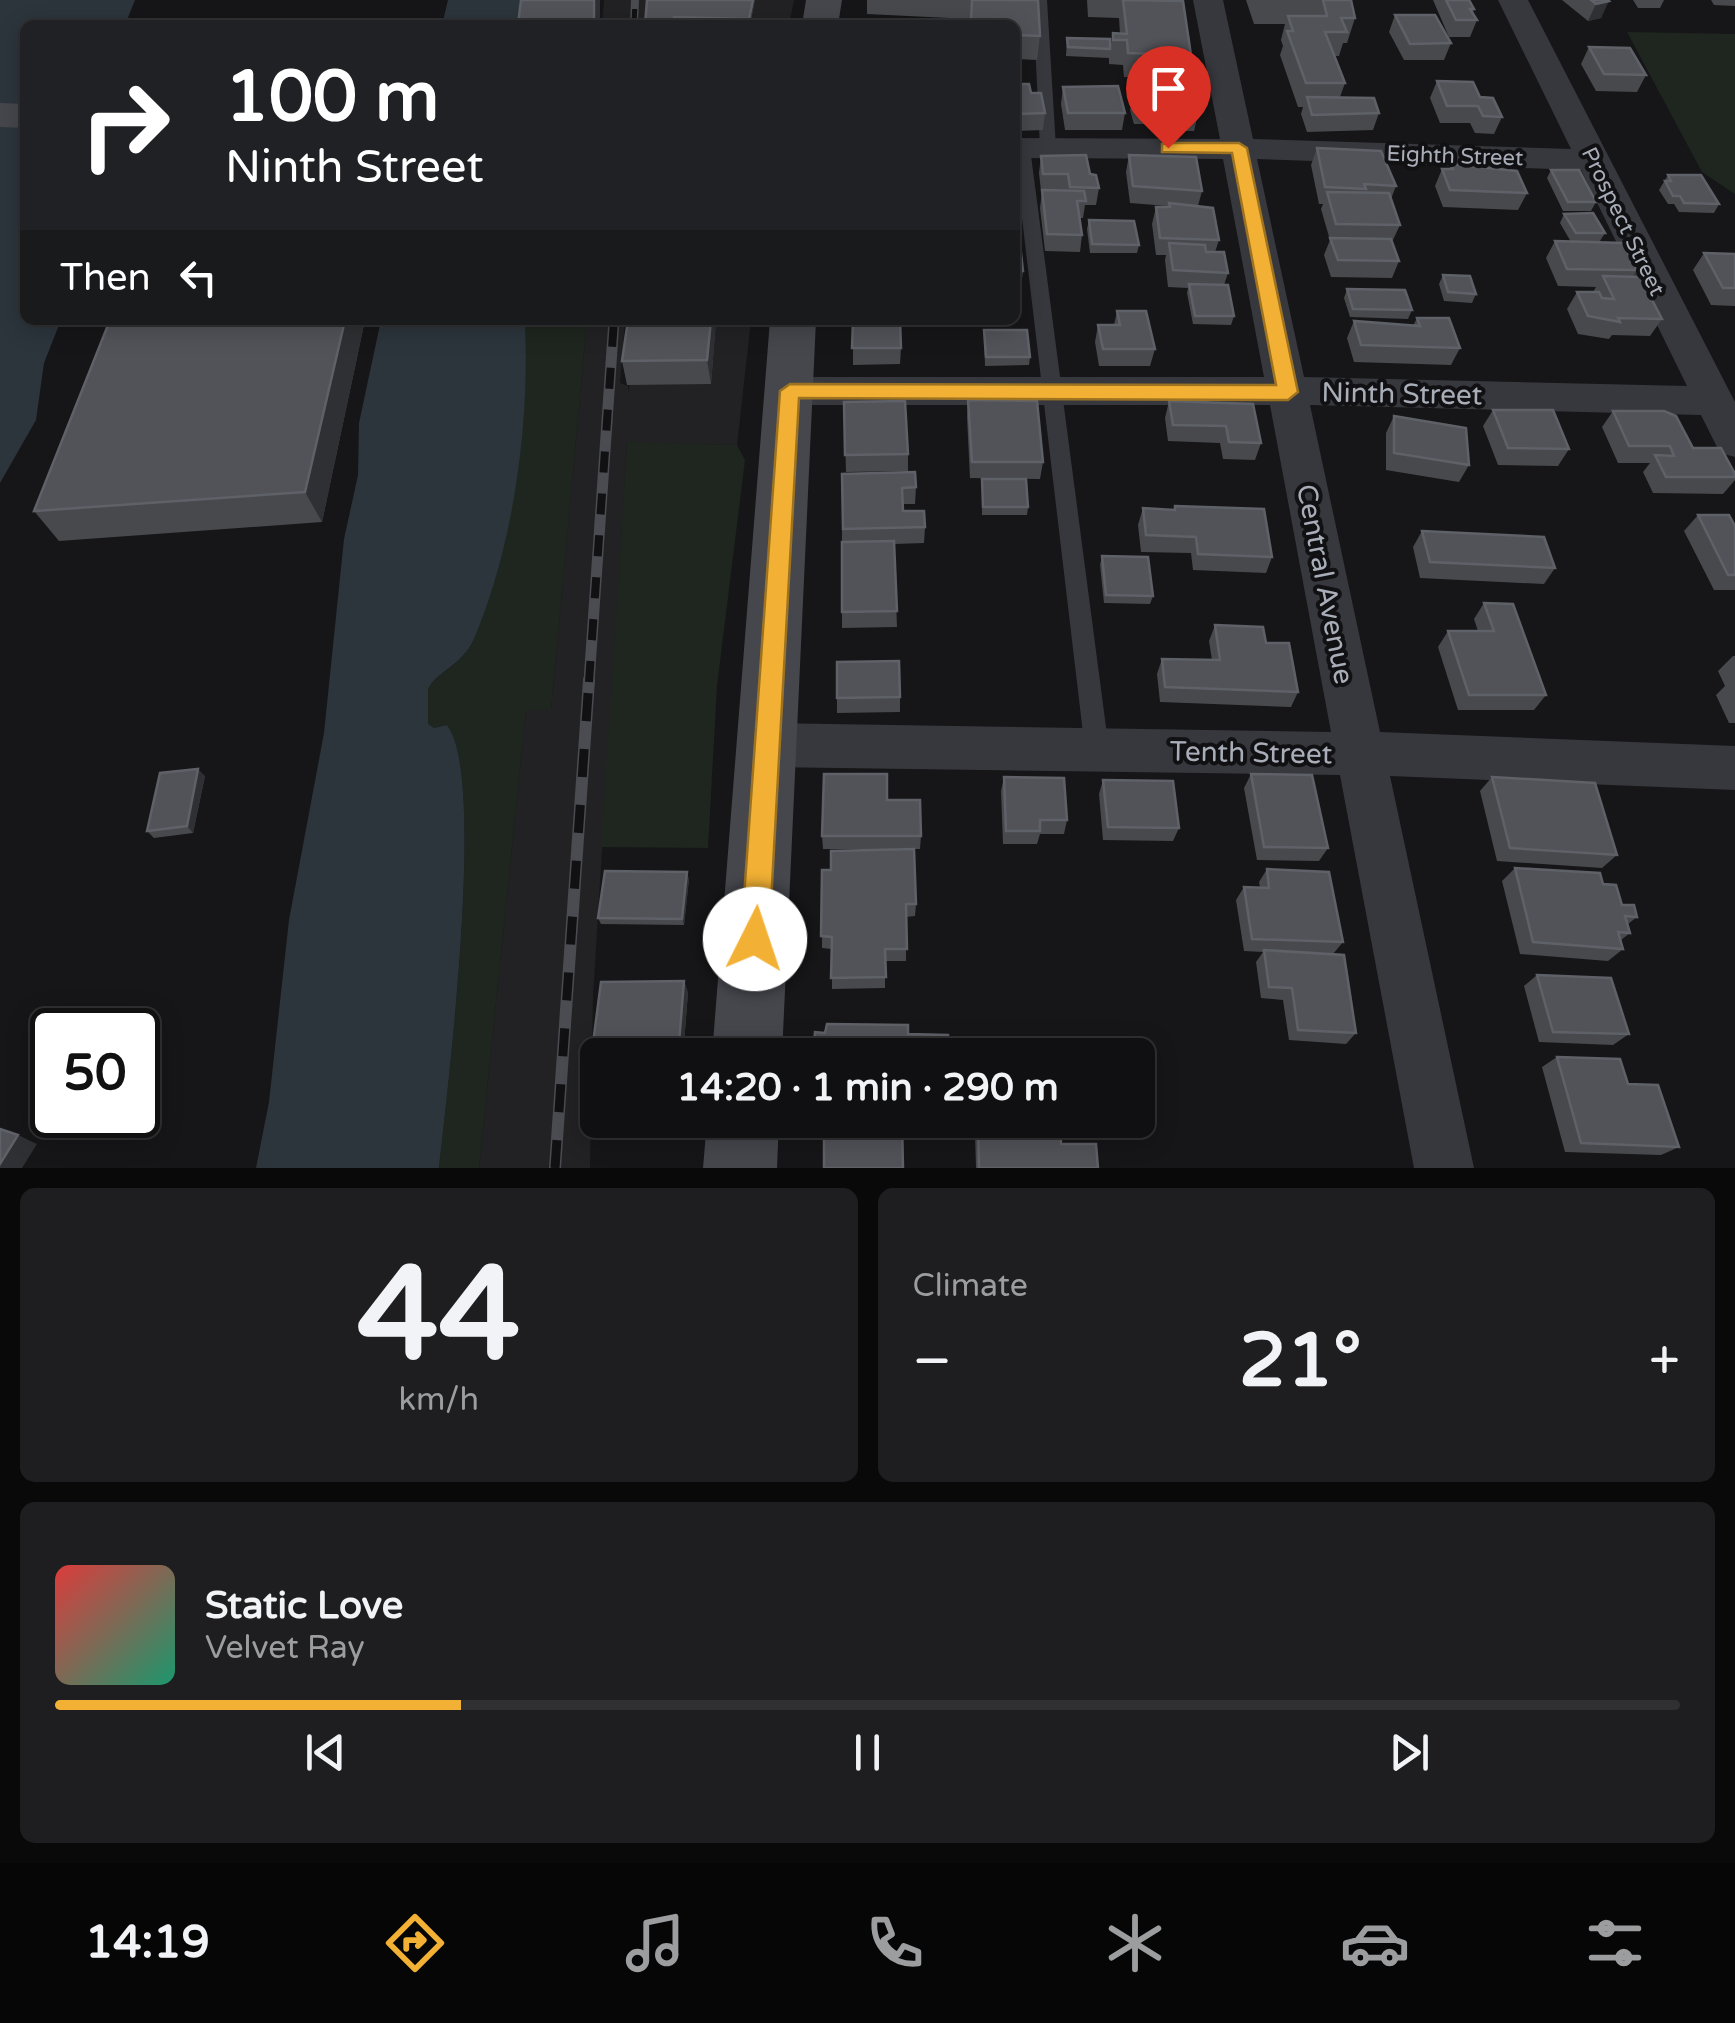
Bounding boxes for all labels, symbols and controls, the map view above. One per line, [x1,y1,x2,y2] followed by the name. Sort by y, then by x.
[1126,46,1211,149] pin
[225,56,439,140] text: 100 m
[60,60,190,190] icon: right
[1141,61,1196,116] icon: arrive
[225,141,484,195] text: Ninth Street
[1386,141,1524,171] street label: Eighth Street
[1576,143,1670,300] street label: Prospect Street
[171,250,226,305] icon: left
[60,255,151,301] text: Then
[1321,376,1483,412] street label: Ninth Street
[1289,481,1361,687] street label: Central Avenue
[1169,735,1333,771] street label: Tenth Street
[703,887,807,991] position arrow
[30,1008,160,1138] speed limit sign: 50
[676,1065,1059,1111] text: 14:20 · 1 min · 290 m
[357,1238,520,1394] text: 44
[913,1267,1028,1305] text: Climate
[1239,1316,1362,1406] text: 21°
[913,1329,952,1395] text: −
[1649,1329,1680,1395] text: +
[399,1381,479,1419] text: km/h
[205,1583,403,1629] text: Static Love
[205,1629,365,1667] text: Velvet Ray
[298,1725,353,1780] icon: previous
[840,1725,895,1780] icon: pause
[1382,1725,1437,1780] icon: next
[380,1908,450,1978] icon: directions
[620,1908,690,1978] icon: music
[860,1908,930,1978] icon: phone
[1100,1908,1170,1978] icon: climate
[1340,1908,1410,1978] icon: car
[1580,1908,1650,1978] icon: filters
[85,1916,210,1970] text: 14:19

